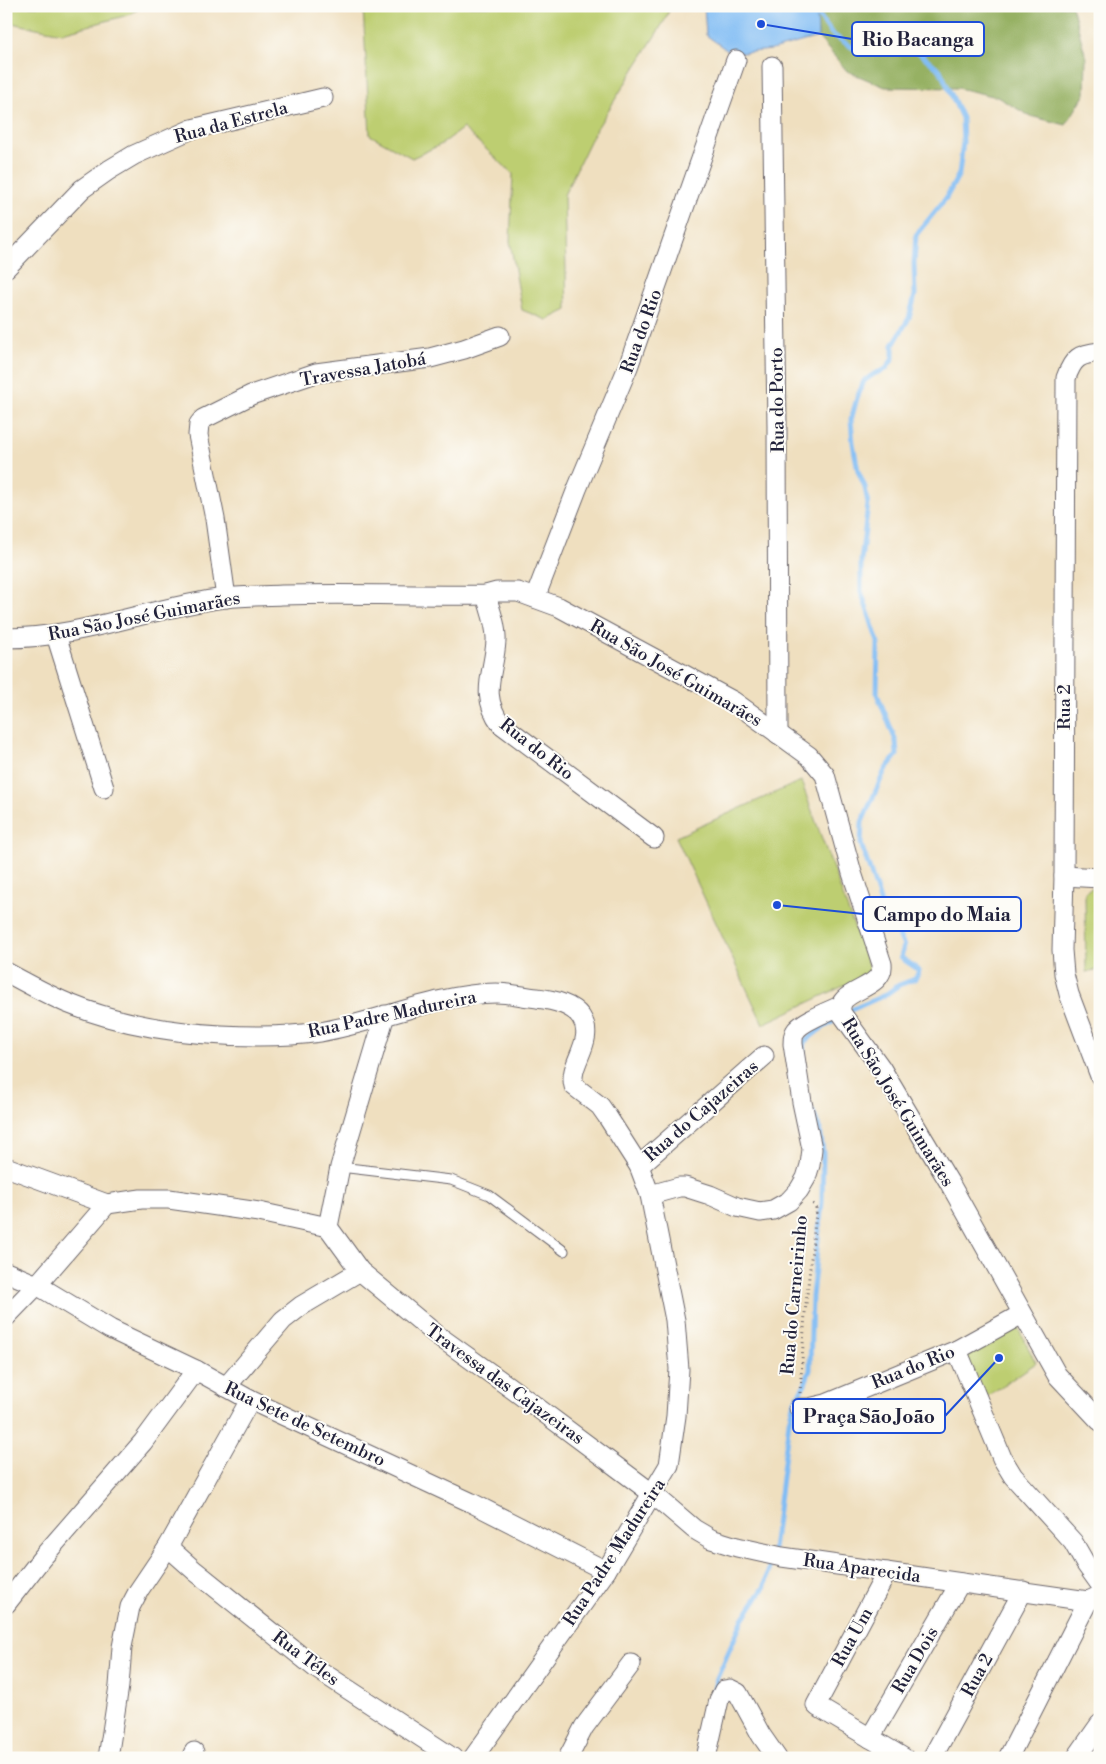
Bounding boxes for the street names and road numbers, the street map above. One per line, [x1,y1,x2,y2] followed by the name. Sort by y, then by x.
[172,96,291,149] street label: Rua da Estrela
[616,286,667,376] street label: Rua do Rio
[298,347,429,392] street label: Travessa Jatobá
[765,347,790,453] street label: Rua do Porto
[46,587,242,646] street label: Rua São José Guimarães
[585,615,766,732] street label: Rua São José Guimarães
[1053,684,1076,730] street label: Rua 2
[495,713,578,786] street label: Rua do Rio
[306,985,479,1044] street label: Rua Padre Madureira
[836,1013,959,1191] street label: Rua São José Guimarães
[639,1055,763,1167] street label: Rua do Cajazeiras
[776,1214,813,1376] street label: Rua do Carneirinho
[421,1319,589,1450] street label: Travessa das Cajazeiras
[868,1340,958,1395] street label: Rua do Rio
[220,1377,389,1472] street label: Rua Sete de Setembro
[558,1473,671,1631] street label: Rua Padre Madureira
[802,1549,923,1588] street label: Rua Aparecida
[827,1603,878,1671] street label: Rua Um
[887,1623,944,1698] street label: Rua Dois
[268,1626,344,1691] street label: Rua Téles
[956,1650,999,1701] street label: Rua 2

